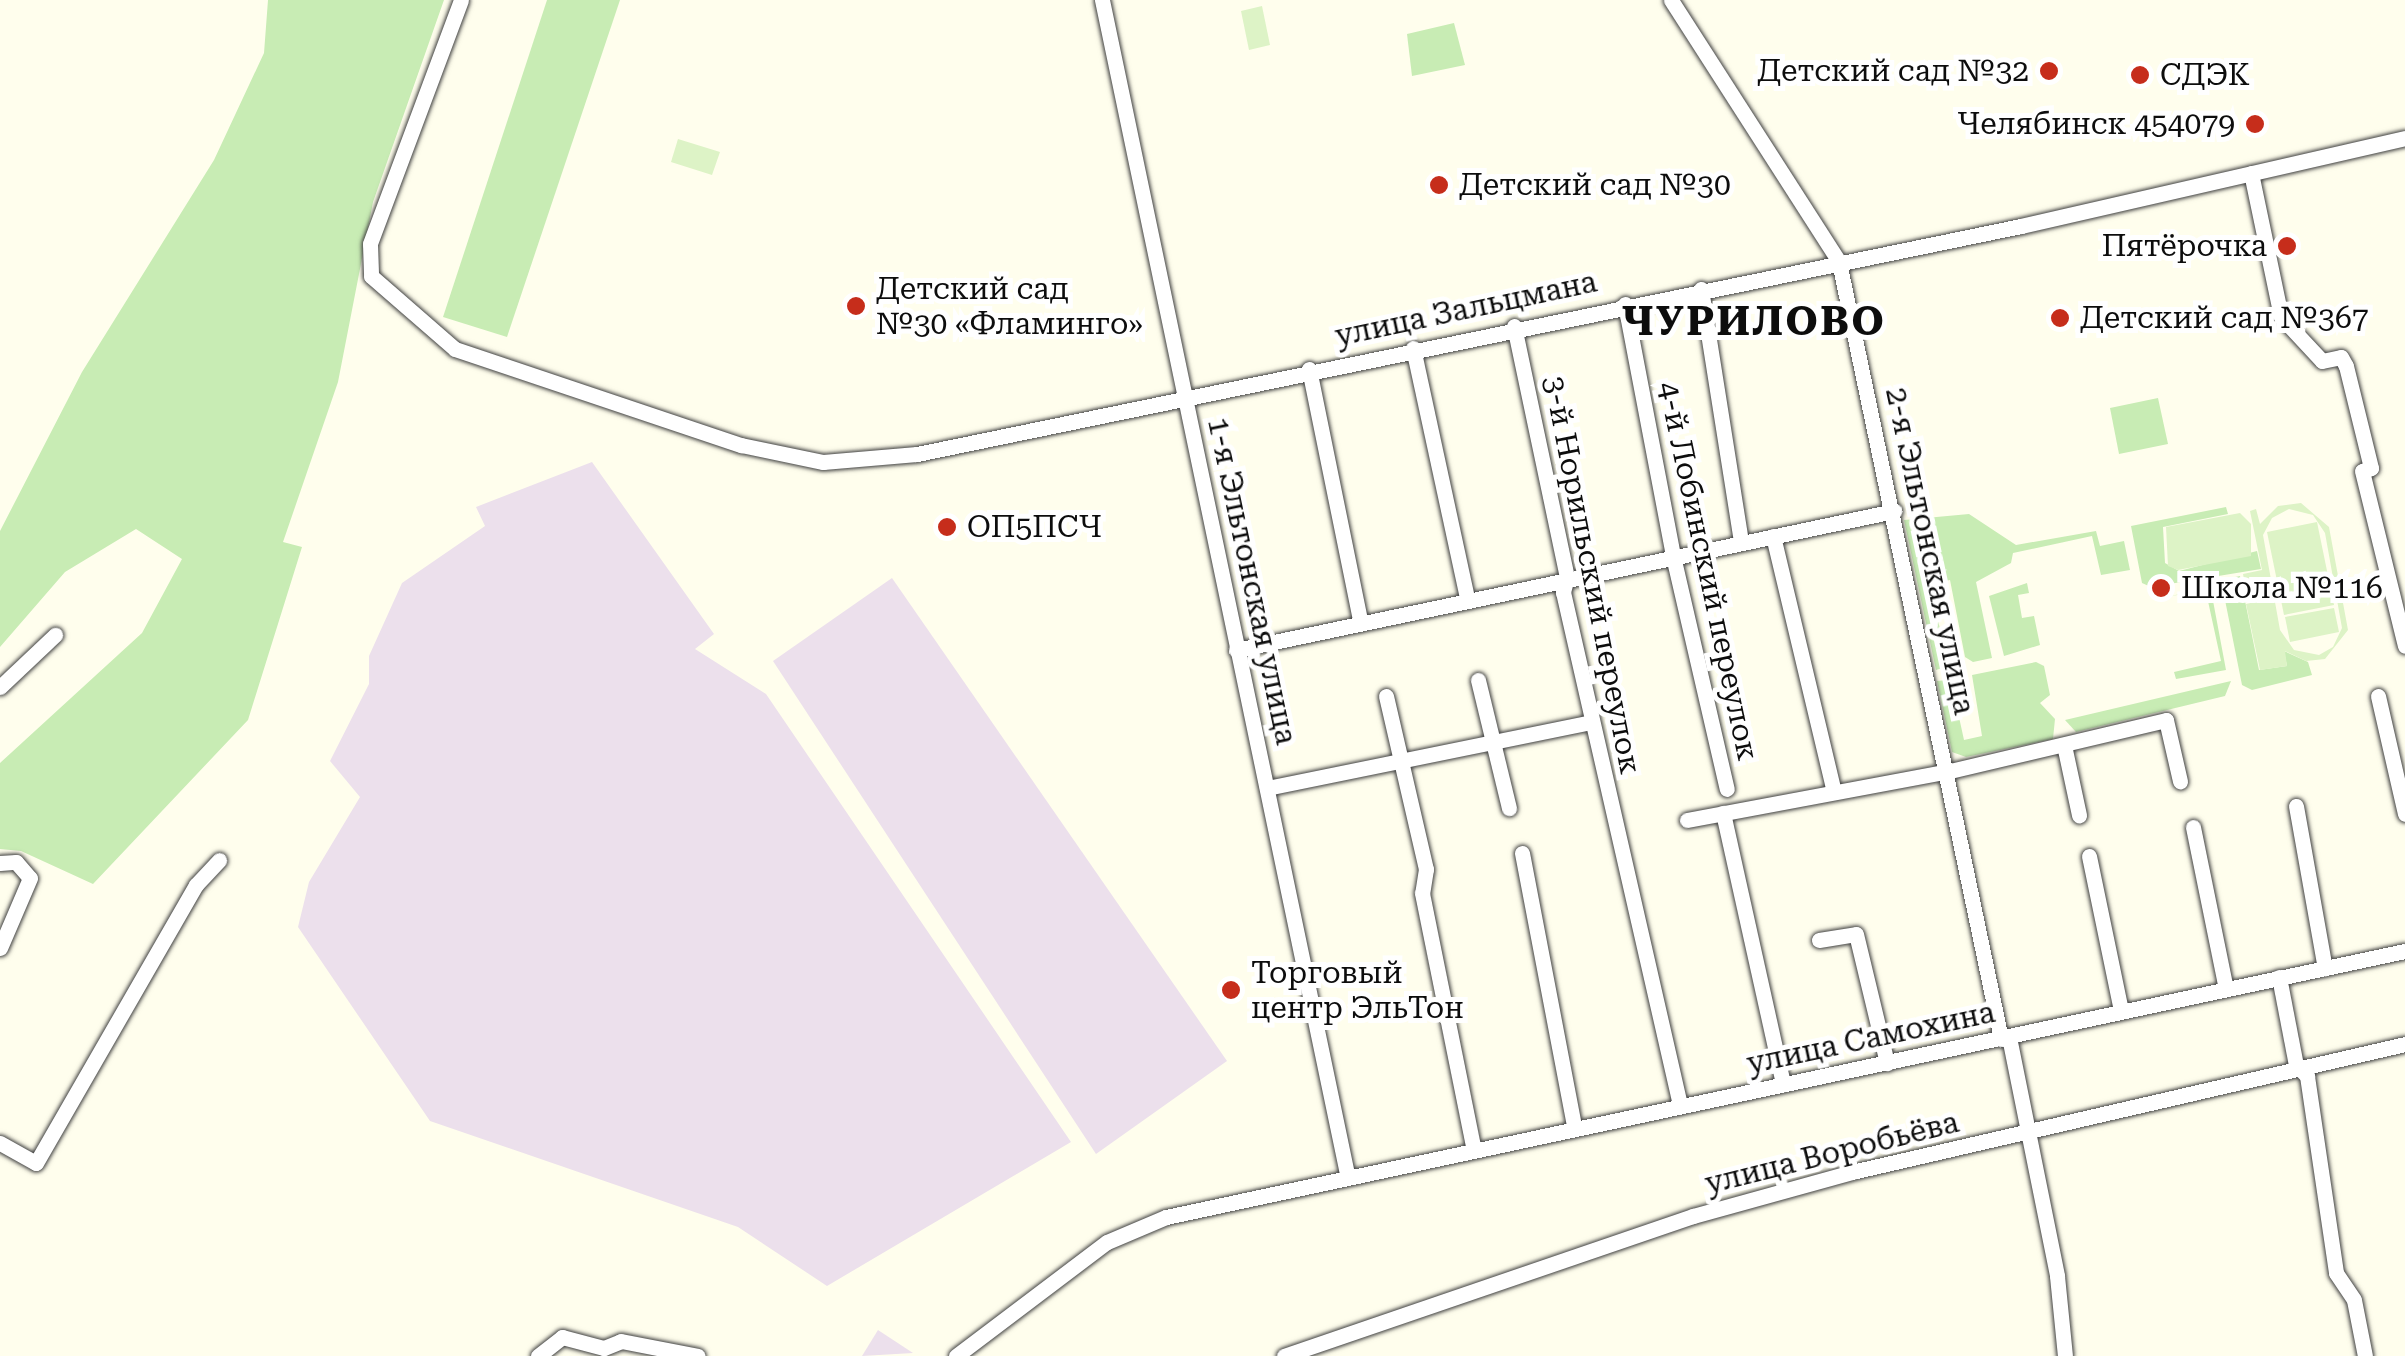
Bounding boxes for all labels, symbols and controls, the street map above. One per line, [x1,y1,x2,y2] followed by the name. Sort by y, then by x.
[1757,53,2029,89] place label: Детский сад №32
[2160,57,2250,93] place label: СДЭК
[2038,60,2060,82] marker: Детский сад №32
[2129,64,2151,86] marker: СДЭК
[1957,106,2235,142] place label: Челябинск 454079
[2244,113,2266,135] marker: Челябинск 454079
[1459,167,1731,203] place label: Детский сад №30
[1428,174,1450,196] marker: Детский сад №30
[2102,228,2267,264] place label: Пятёрочка
[2276,235,2298,257] marker: Пятёрочка
[1332,264,1600,354] street label: улица Зальцмана
[876,271,1143,342] place label: Детский сад №30 «Фламинго»
[845,295,867,317] marker: Детский сад №30 «Фламинго»
[1622,298,1886,346] district label: ЧУРИЛОВО
[2080,300,2368,336] place label: Детский сад №367
[2049,307,2071,329] marker: Детский сад №367
[1536,373,1648,777] street label: 3-й Норильский переулок
[1650,378,1766,764] street label: 4-й Лобинский переулок
[1878,384,1982,718] street label: 2-я Эльтонская улица
[1200,414,1304,748] street label: 1-я Эльтонская улица
[967,509,1102,545] place label: ОП5ПСЧ
[936,516,958,538] marker: ОП5ПСЧ
[2181,570,2383,606] place label: Школа №116
[2150,577,2172,599] marker: Школа №116
[1251,955,1464,1026] place label: Торговый центр ЭльТон
[1220,979,1242,1001] marker: Торговый центр ЭльТон
[1744,994,1998,1082] street label: улица Самохина
[1701,1104,1963,1202] street label: улица Воробьёва

